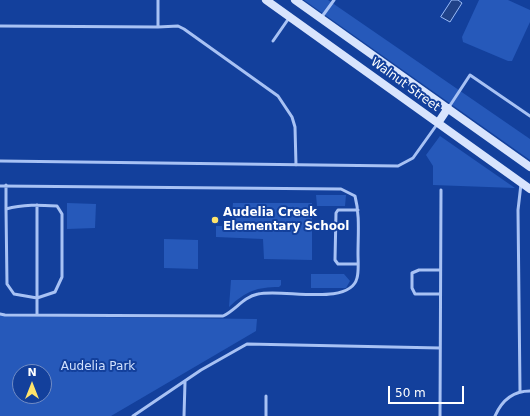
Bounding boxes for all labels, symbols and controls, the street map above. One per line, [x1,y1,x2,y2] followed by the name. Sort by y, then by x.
[368,55,442,115] street label: Walnut Street
[223,206,349,234] place label: Audelia Creek Elementary School
[210,215,220,225] marker: Audelia Creek Elementary School
[61,360,135,374] park label: Audelia Park
[12,364,52,404] north arrow
[27,366,37,379] text: N
[390,378,466,404] scale bar
[395,386,426,400] text: 50 m

